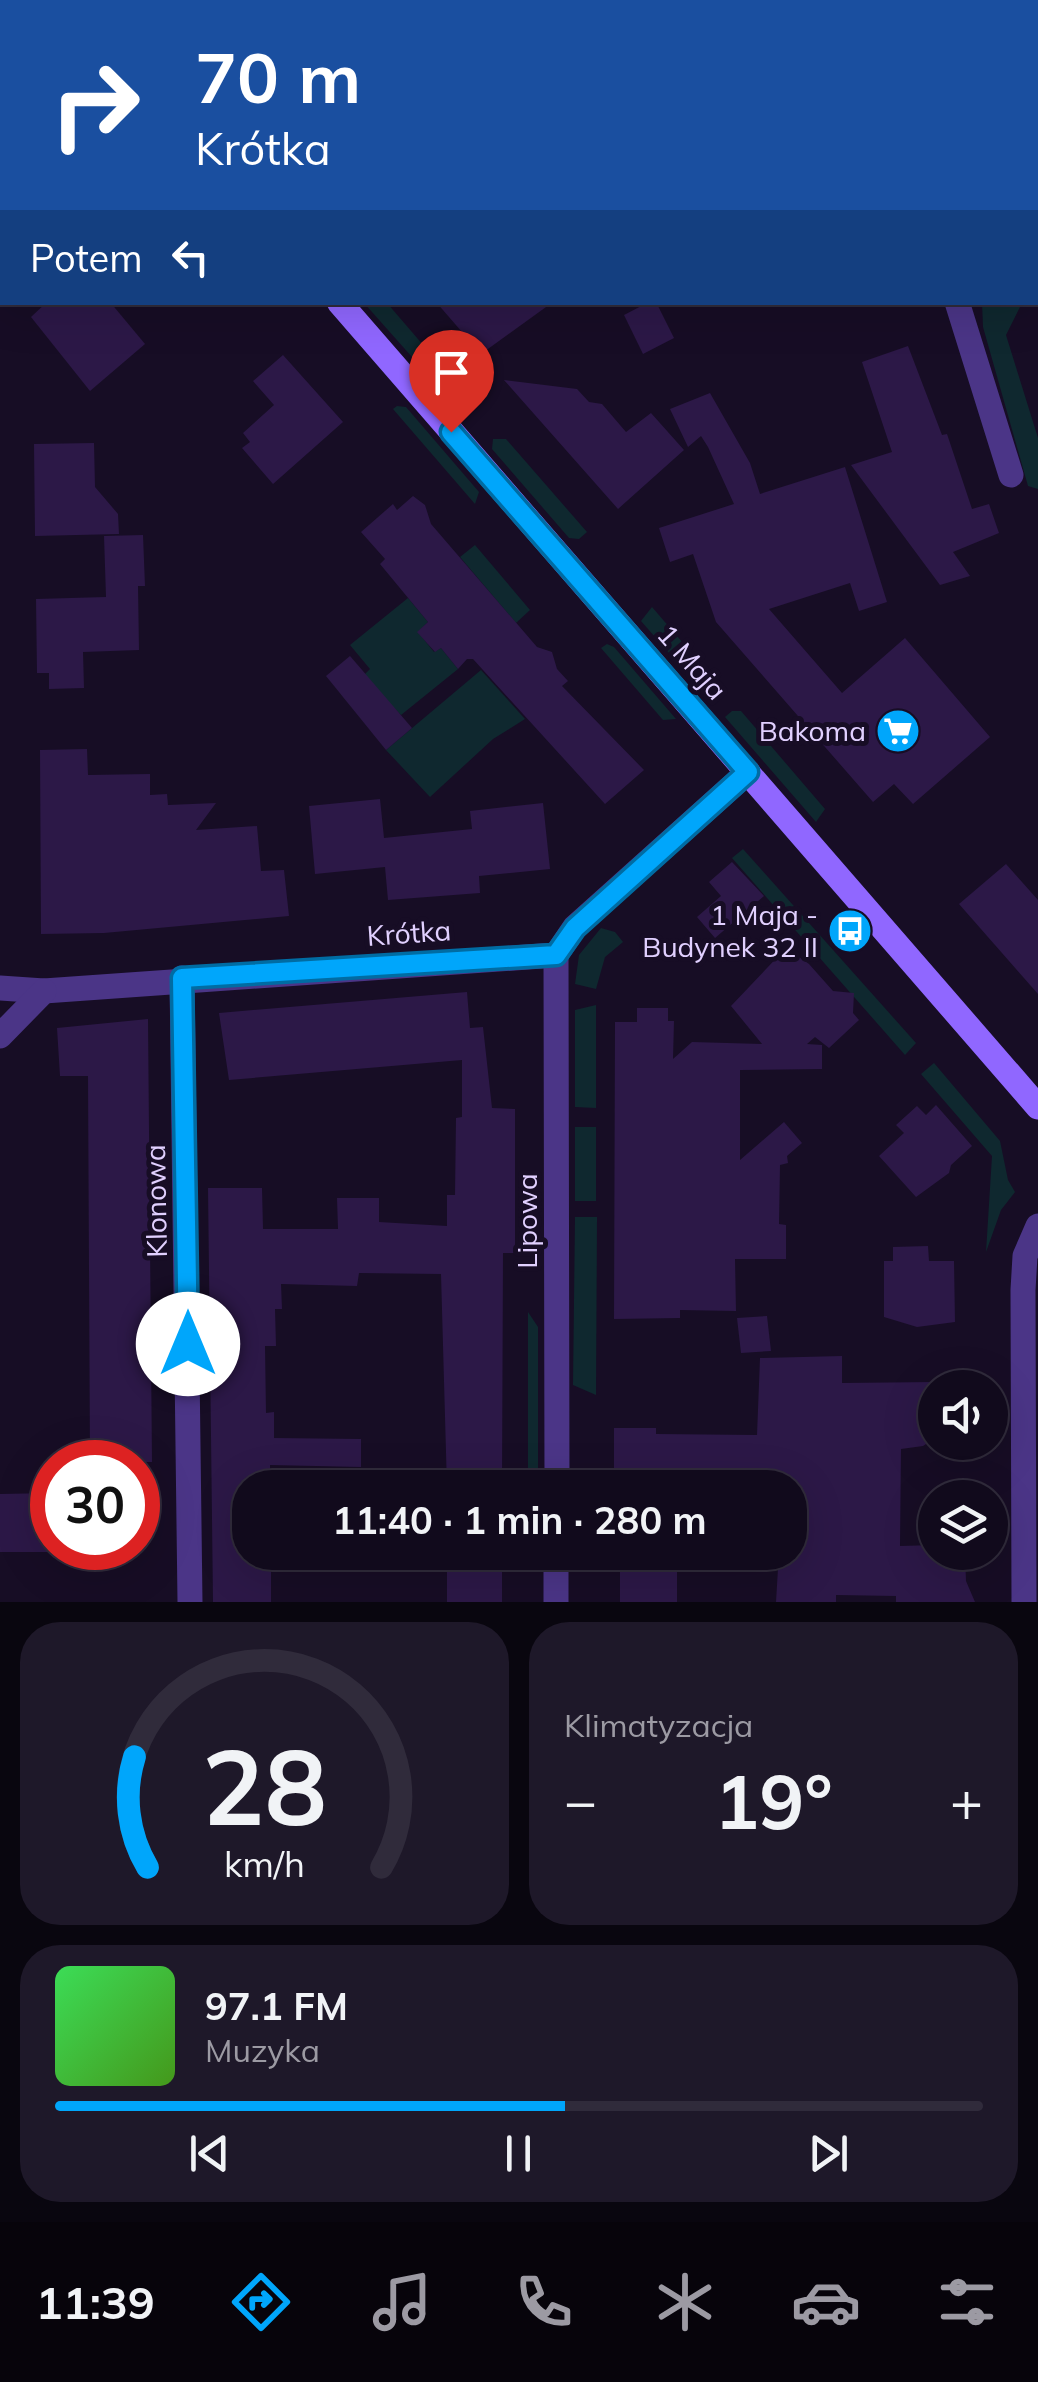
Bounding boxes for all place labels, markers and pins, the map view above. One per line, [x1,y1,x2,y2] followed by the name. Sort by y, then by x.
[409,330,494,433] pin
[875,708,921,754] supermarket icon: Bakoma
[759,713,866,748] place label: Bakoma
[642,897,818,964] place label: 1 Maja - Budynek 32 II
[827,908,873,954] bus stop icon: 1 Maja - Budynek 32 II

